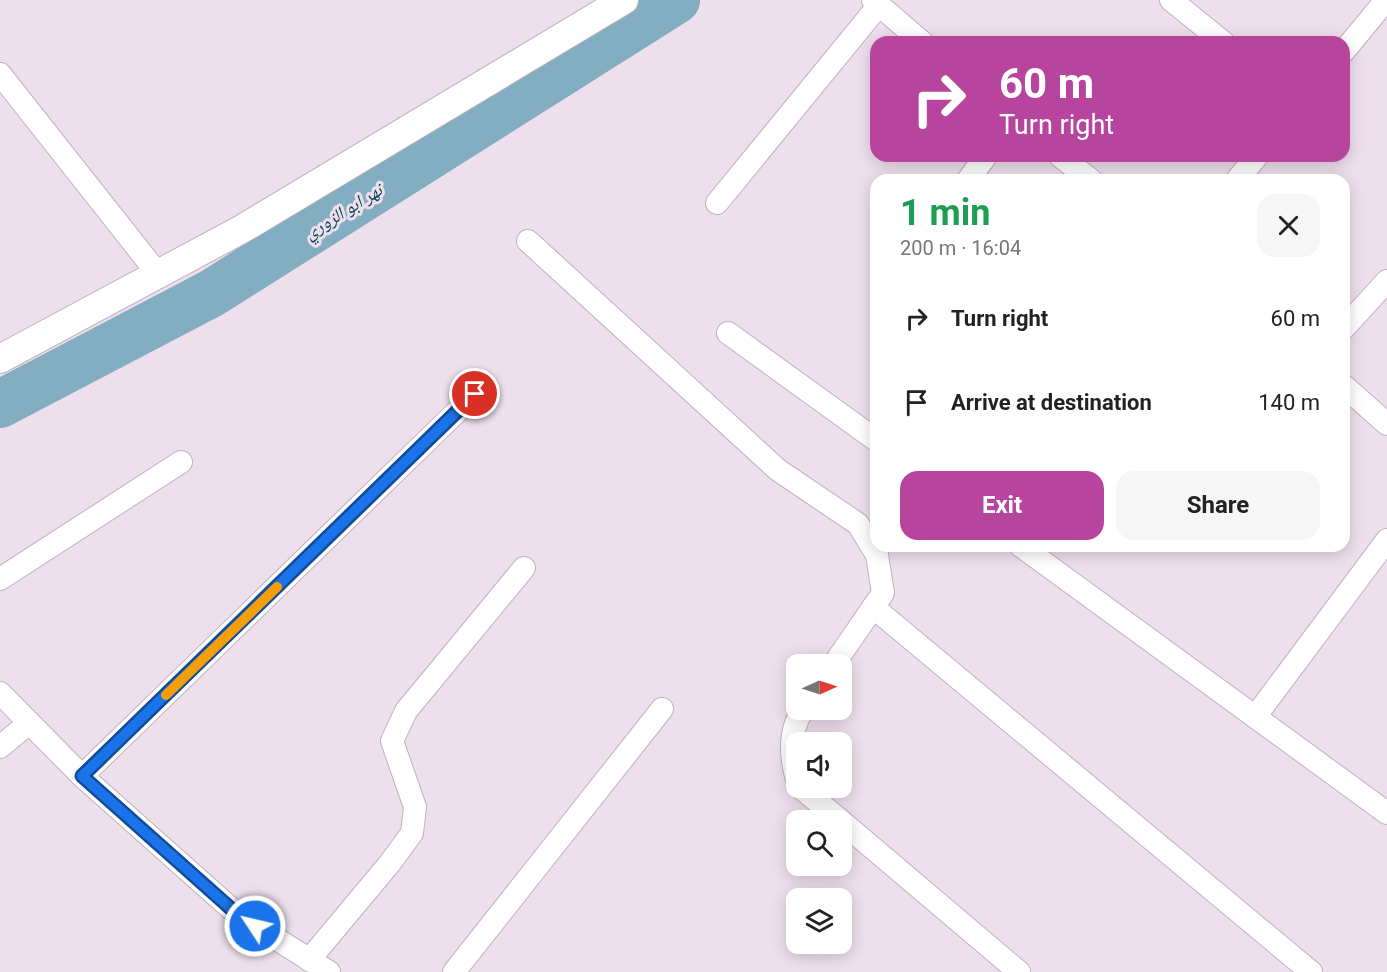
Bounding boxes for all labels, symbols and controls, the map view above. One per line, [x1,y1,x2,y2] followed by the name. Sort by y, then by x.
[999,59,1094,108] text: 60 m
[900,60,978,138] icon: right
[999,109,1114,141] text: Turn right
[300,177,391,247] water label: نهر ابو الزوري
[900,192,991,234] text: 1 min
[1257,194,1320,257] button: close
[900,236,1021,260] text: 200 m · 16:04
[900,302,933,335] icon: right
[951,306,1048,331] text: Turn right
[1271,306,1320,331] text: 60 m
[449,368,500,419] pin
[458,377,491,410] icon: arrive
[900,386,933,419] icon: arrive
[951,390,1152,415] text: Arrive at destination
[1258,390,1320,415] text: 140 m
[900,471,1104,540] button: Exit
[1116,471,1320,540] button: Share
[786,654,852,720] north arrow
[786,654,852,954] map controls
[786,732,852,798] button: sound
[786,810,852,876] button: search
[786,888,852,954] button: layers
[223,894,287,958] position arrow

